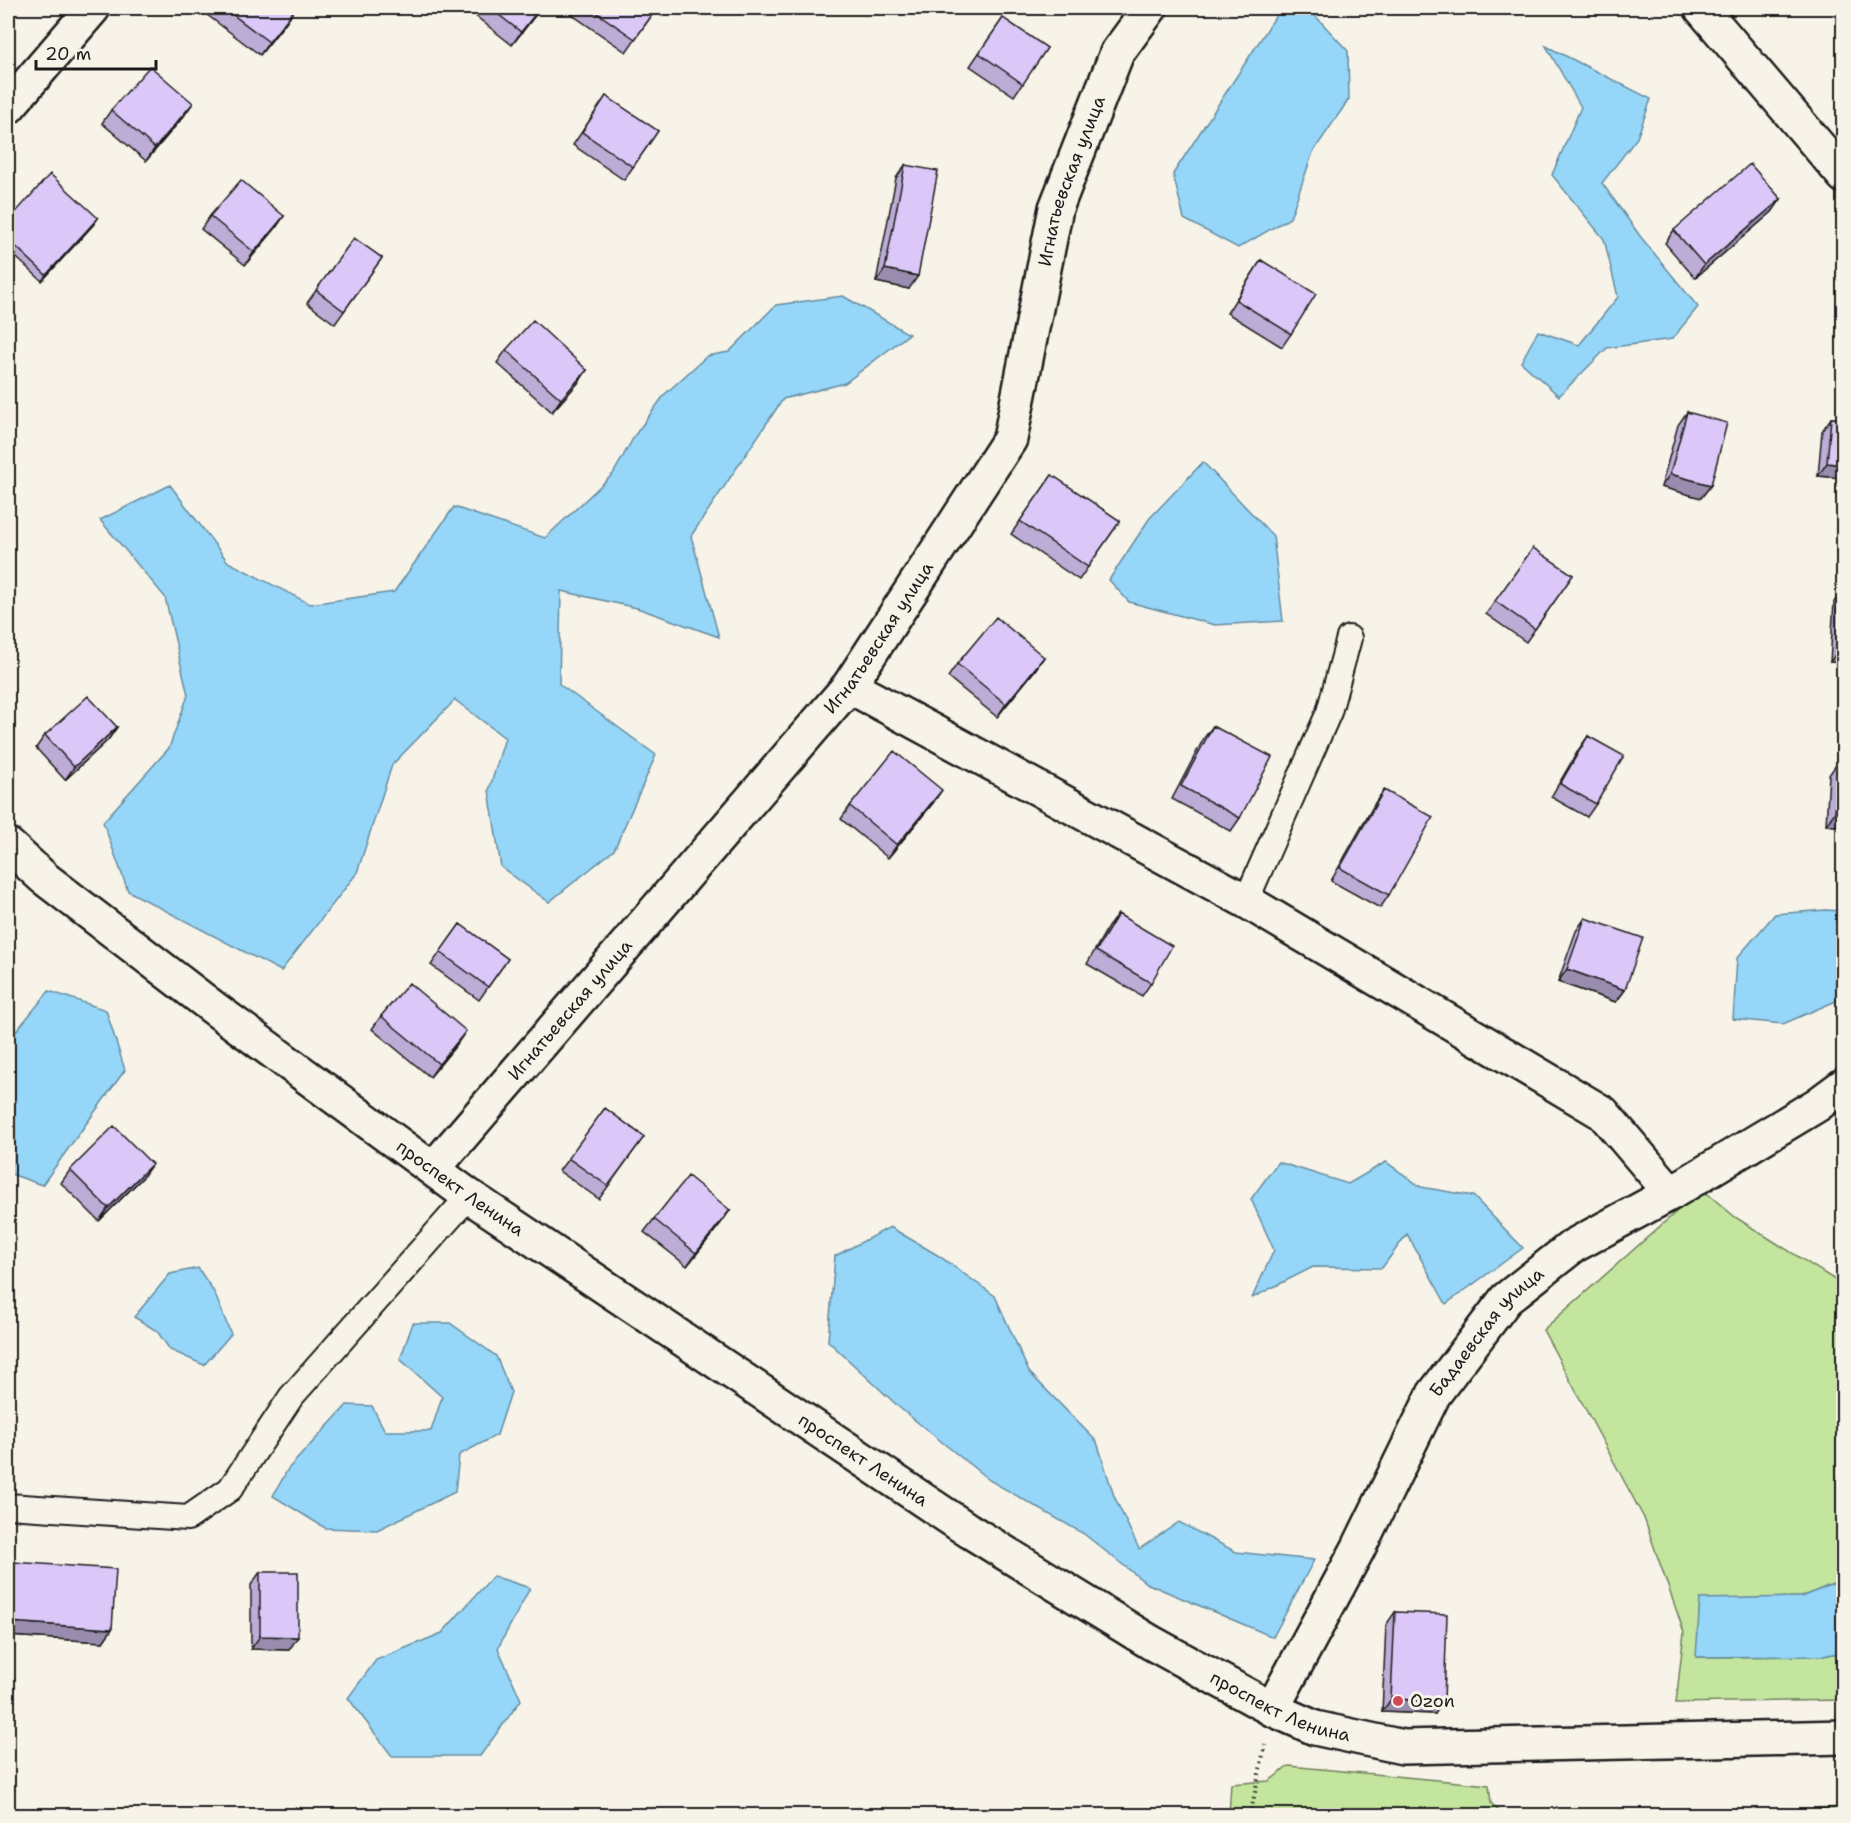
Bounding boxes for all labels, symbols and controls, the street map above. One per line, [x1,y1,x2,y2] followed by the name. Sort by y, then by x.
[36,33,156,71] scale bar
[45,42,91,66] text: 20 m
[1033,92,1111,269] street label: Игнатьевская улица
[818,557,939,719] street label: Игнатьевская улица
[503,934,638,1086] street label: Игнатьевская улица
[392,1135,529,1242] street label: проспект Ленина
[1424,1262,1549,1402] street label: Бадаевская улица
[794,1408,933,1512] street label: проспект Ленина
[1206,1665,1352,1747] street label: проспект Ленина
[1410,1689,1455,1713] place label: Ozon
[1391,1694,1405,1708] marker: Ozon

